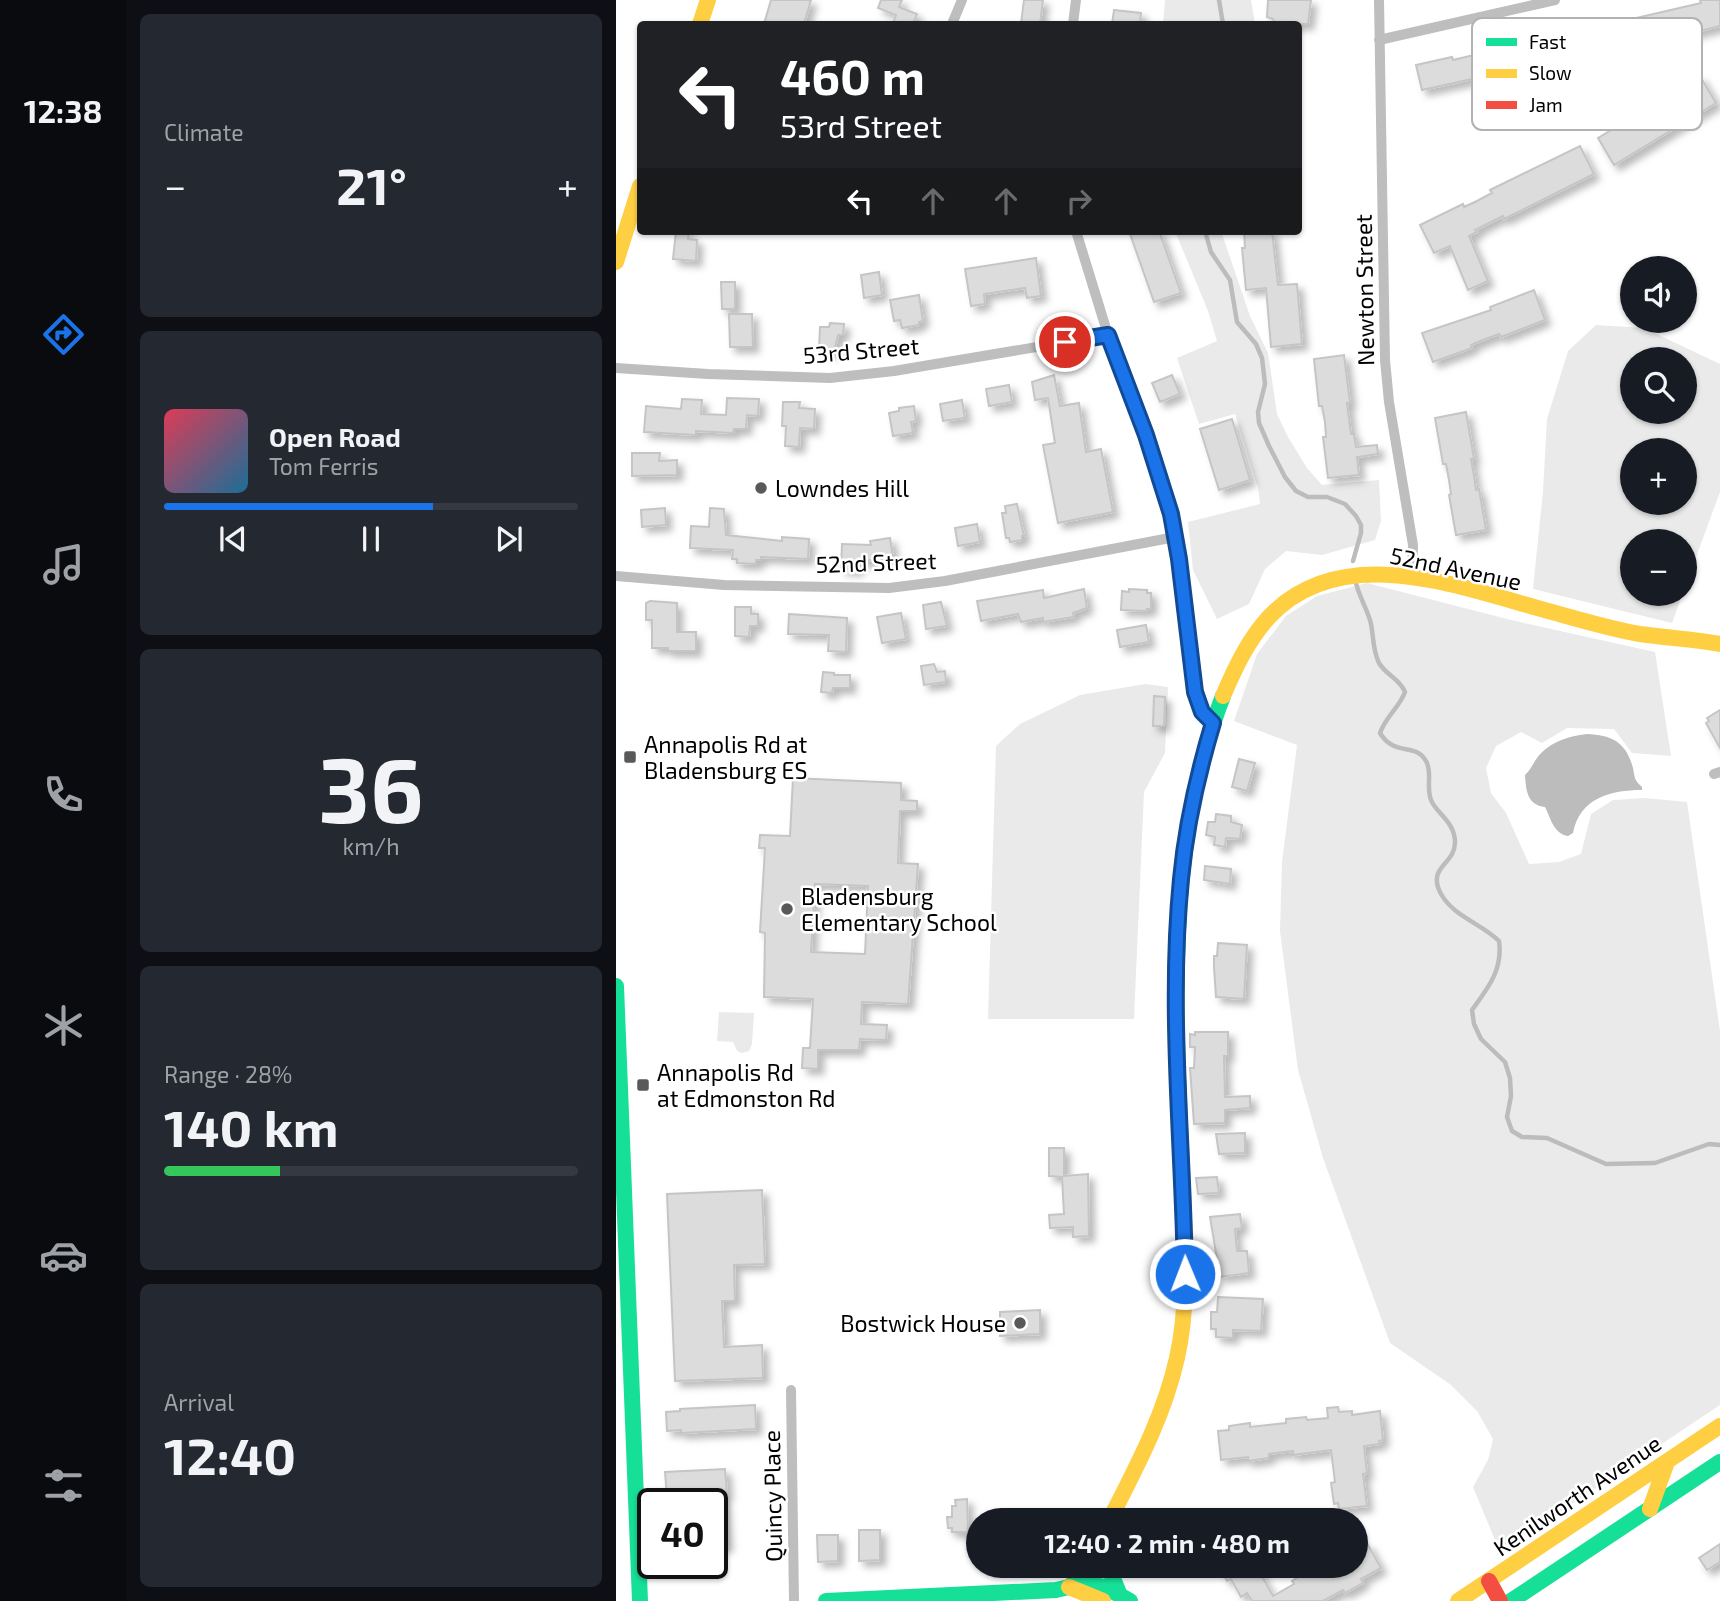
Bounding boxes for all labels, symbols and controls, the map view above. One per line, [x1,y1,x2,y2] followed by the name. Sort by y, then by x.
[1472,18,1702,130] legend
[1529,30,1566,53] text: Fast
[780,46,925,105] text: 460 m
[665,49,756,140] icon: left
[1529,61,1572,84] text: Slow
[24,91,102,129] text: 12:38
[1529,93,1563,116] text: Jam
[780,106,942,144] text: 53rd Street
[164,118,244,146] text: Climate
[336,153,407,215] text: 21°
[164,162,186,208] text: −
[557,162,578,208] text: +
[841,182,879,220] icon: left
[914,182,952,220] icon: ahead
[987,182,1025,220] icon: ahead
[1060,182,1098,220] icon: right
[1349,214,1379,366] street label: Newton Street
[1620,256,1697,606] map controls
[1620,256,1697,333] button: sound
[39,310,88,359] icon: directions
[1035,312,1095,372] pin
[1046,323,1084,361] icon: arrive
[802,331,920,369] street label: 53rd Street
[1620,347,1697,424] button: search
[269,421,401,452] text: Open Road
[1620,438,1697,515] button: +
[269,452,378,480] text: Tom Ferris
[775,474,909,502] place label: Lowndes Hill
[753,480,769,496] marker: Lowndes Hill
[214,520,252,558] icon: previous
[352,520,390,558] icon: pause
[490,520,528,558] icon: next
[1620,529,1697,606] button: −
[39,540,88,589] icon: music
[1388,540,1524,596] street label: 52nd Avenue
[815,546,937,578] street label: 52nd Street
[644,730,808,784] place label: Annapolis Rd at Bladensburg ES
[318,732,424,841] text: 36
[622,749,638,765] marker: Annapolis Rd at Bladensburg ES
[39,770,88,819] icon: phone
[342,832,400,860] text: km/h
[801,882,997,936] place label: Bladensburg Elementary School
[779,901,795,917] marker: Bladensburg Elementary School
[39,1001,88,1050] icon: climate
[657,1058,836,1112] place label: Annapolis Rd at Edmonston Rd
[164,1060,292,1088] text: Range · 28%
[635,1077,651,1093] marker: Annapolis Rd at Edmonston Rd
[164,1095,339,1157] text: 140 km
[39,1231,88,1280] icon: car
[1148,1237,1222,1311] position arrow
[840,1309,1006,1337] place label: Bostwick House
[1012,1315,1028,1331] marker: Bostwick House
[164,1388,234,1416] text: Arrival
[164,1423,296,1485] text: 12:40
[1488,1429,1666,1561] street label: Kenilworth Avenue
[757,1430,787,1562] street label: Quincy Place
[39,1461,88,1510] icon: filters
[637,1488,728,1579] speed limit sign: 40
[1044,1527,1290,1558] text: 12:40 · 2 min · 480 m

